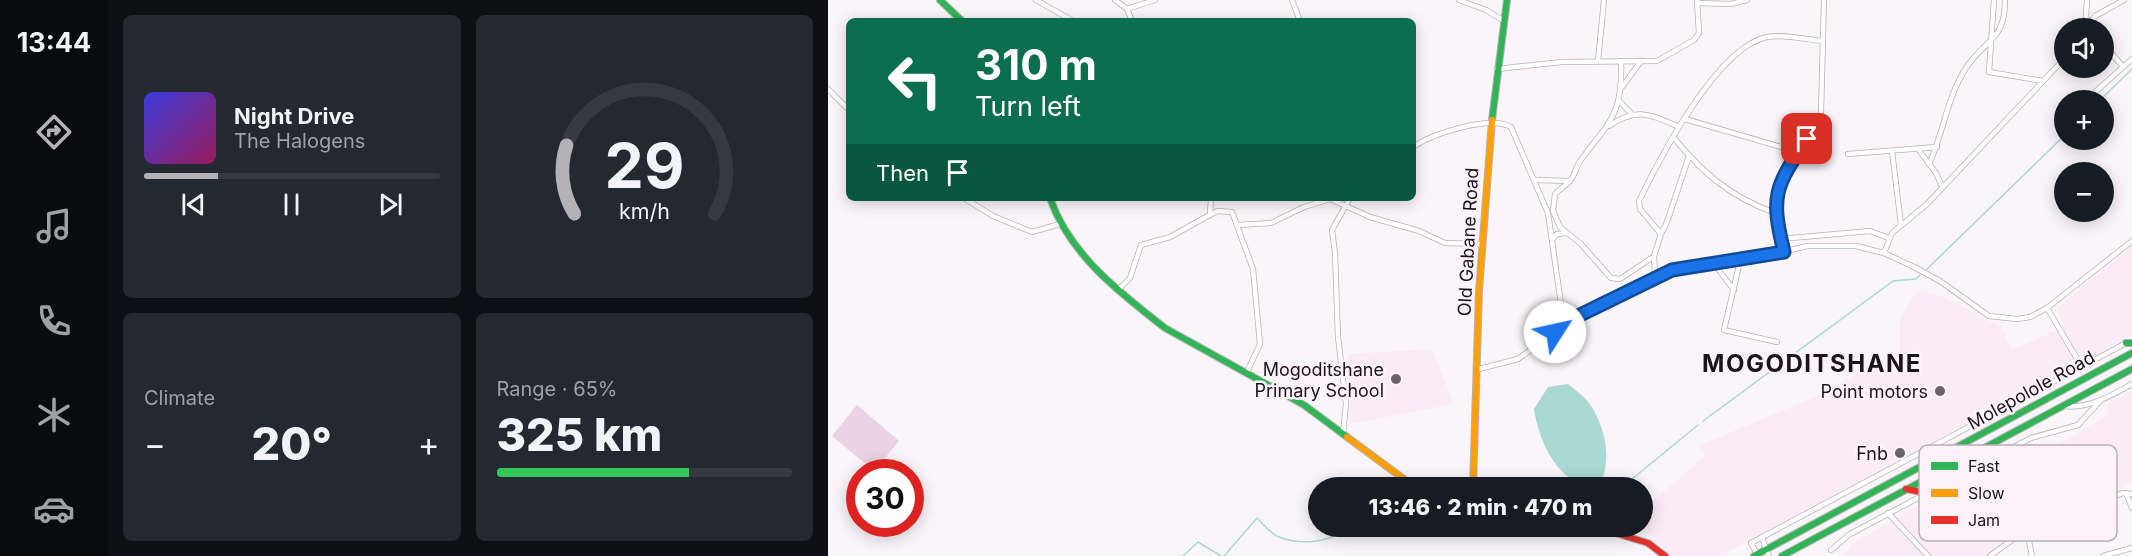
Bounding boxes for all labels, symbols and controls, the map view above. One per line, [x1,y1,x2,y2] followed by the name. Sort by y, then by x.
[2054,18,2114,222] map controls
[2054,18,2114,78] button: sound
[17,26,91,59] text: 13:44
[975,39,1097,90] text: 310 m
[876,42,954,120] icon: left
[975,90,1081,123] text: Turn left
[2054,90,2114,150] button: +
[234,103,354,129] text: Night Drive
[33,111,75,153] icon: directions
[1781,113,1832,164] pin
[1790,122,1823,155] icon: arrive
[604,128,684,203] text: 29
[234,129,365,153] text: The Halogens
[941,156,974,189] icon: arrive
[876,160,929,186] text: Then
[2054,162,2114,222] button: −
[1454,167,1482,317] street label: Old Gabane Road
[177,188,210,221] icon: previous
[275,188,308,221] icon: pause
[374,188,407,221] icon: next
[619,198,670,224] text: km/h
[33,205,75,247] icon: music
[33,300,75,342] icon: phone
[1523,300,1587,364] position arrow
[1964,346,2098,434] street label: Molepolole Road
[1702,349,1922,378] district label: MOGODITSHANE
[1255,359,1384,401] place label: Mogoditshane Primary School
[1389,372,1403,386] marker: Mogoditshane Primary School
[497,377,617,401] text: Range · 65%
[1821,381,1928,402] place label: Point motors
[1933,384,1947,398] marker: Point motors
[144,386,215,410] text: Climate
[33,394,75,436] icon: climate
[497,407,662,462] text: 325 km
[251,416,332,471] text: 20°
[144,424,166,464] text: −
[418,424,439,464] text: +
[1856,443,1888,464] place label: Fnb
[1919,445,2117,541] legend
[1893,446,1907,460] marker: Fnb
[1968,456,2000,476] text: Fast
[846,459,924,537] speed limit sign: 30
[1968,483,2005,503] text: Slow
[33,488,75,530] icon: car
[1369,494,1593,520] text: 13:46 · 2 min · 470 m
[1968,510,2000,530] text: Jam

